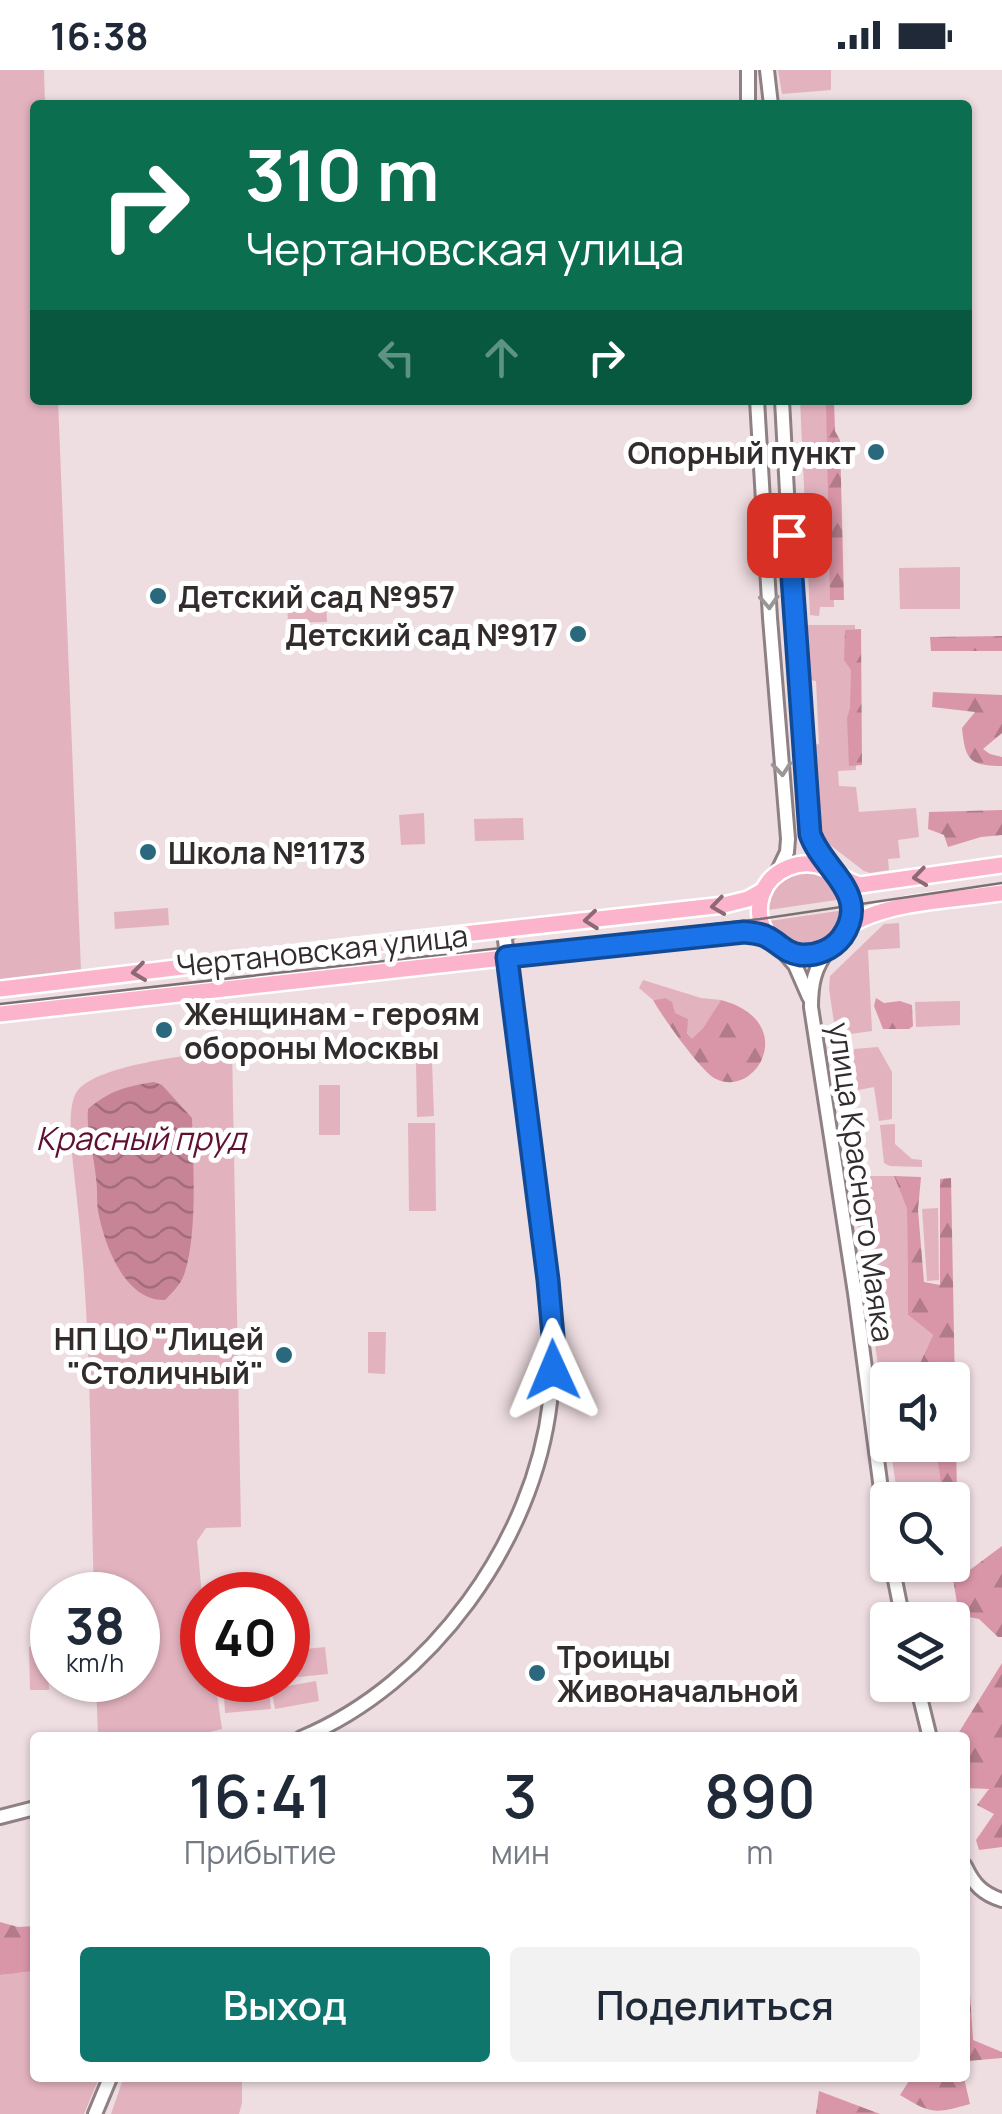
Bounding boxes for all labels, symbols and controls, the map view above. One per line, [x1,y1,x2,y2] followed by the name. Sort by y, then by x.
[50,9,149,61] text: 16:38
[245,126,439,222] text: 310 m
[80,140,210,270] icon: right
[245,217,684,279] text: Чертановская улица
[369,330,424,385] icon: left
[474,330,529,385] icon: ahead
[579,330,634,385] icon: right
[627,432,856,473] place label: Опорный пункт
[865,441,887,463] marker: Опорный пункт
[747,493,832,578] pin
[762,508,817,563] icon: arrive
[178,576,455,617] place label: Детский сад №957
[147,585,169,607] marker: Детский сад №957
[758,595,779,611] one-way arrow
[285,614,558,655] place label: Детский сад №917
[567,623,589,645] marker: Детский сад №917
[770,761,792,777] one-way arrow
[168,832,366,873] place label: Школа №1173
[137,841,159,863] marker: Школа №1173
[912,865,928,886] one-way arrow
[709,894,726,915] one-way arrow
[583,909,599,930] one-way arrow
[174,914,470,986] street label: Чертановская улица
[131,961,147,982] one-way arrow
[184,993,480,1068] place label: Женщинам - героям обороны Москвы
[153,1019,175,1041] marker: Женщинам - героям обороны Москвы
[819,1019,905,1345] street label: улица Красного Маяка
[36,1116,248,1160] water label: Красный пруд
[54,1318,264,1393] place label: НП ЦО "Лицей "Столичный"
[501,1318,605,1422] position arrow
[273,1344,295,1366] marker: НП ЦО "Лицей "Столичный"
[870,1362,970,1702] map controls
[870,1362,970,1462] button: sound
[870,1482,970,1582] button: search
[180,1572,310,1702] speed limit sign: 40
[65,1591,125,1659] text: 38
[870,1602,970,1702] button: layers
[557,1636,799,1711] place label: Троицы Живоначальной
[66,1645,124,1680] text: km/h
[526,1662,548,1684] marker: Троицы Живоначальной
[188,1754,332,1836] text: 16:41
[503,1754,537,1836] text: 3
[704,1754,816,1836] text: 890
[184,1830,337,1874] text: Прибытие
[491,1830,550,1874] text: мин
[746,1830,774,1874] text: m
[80,1947,490,2062] button: Выход
[510,1947,920,2062] button: Поделиться

